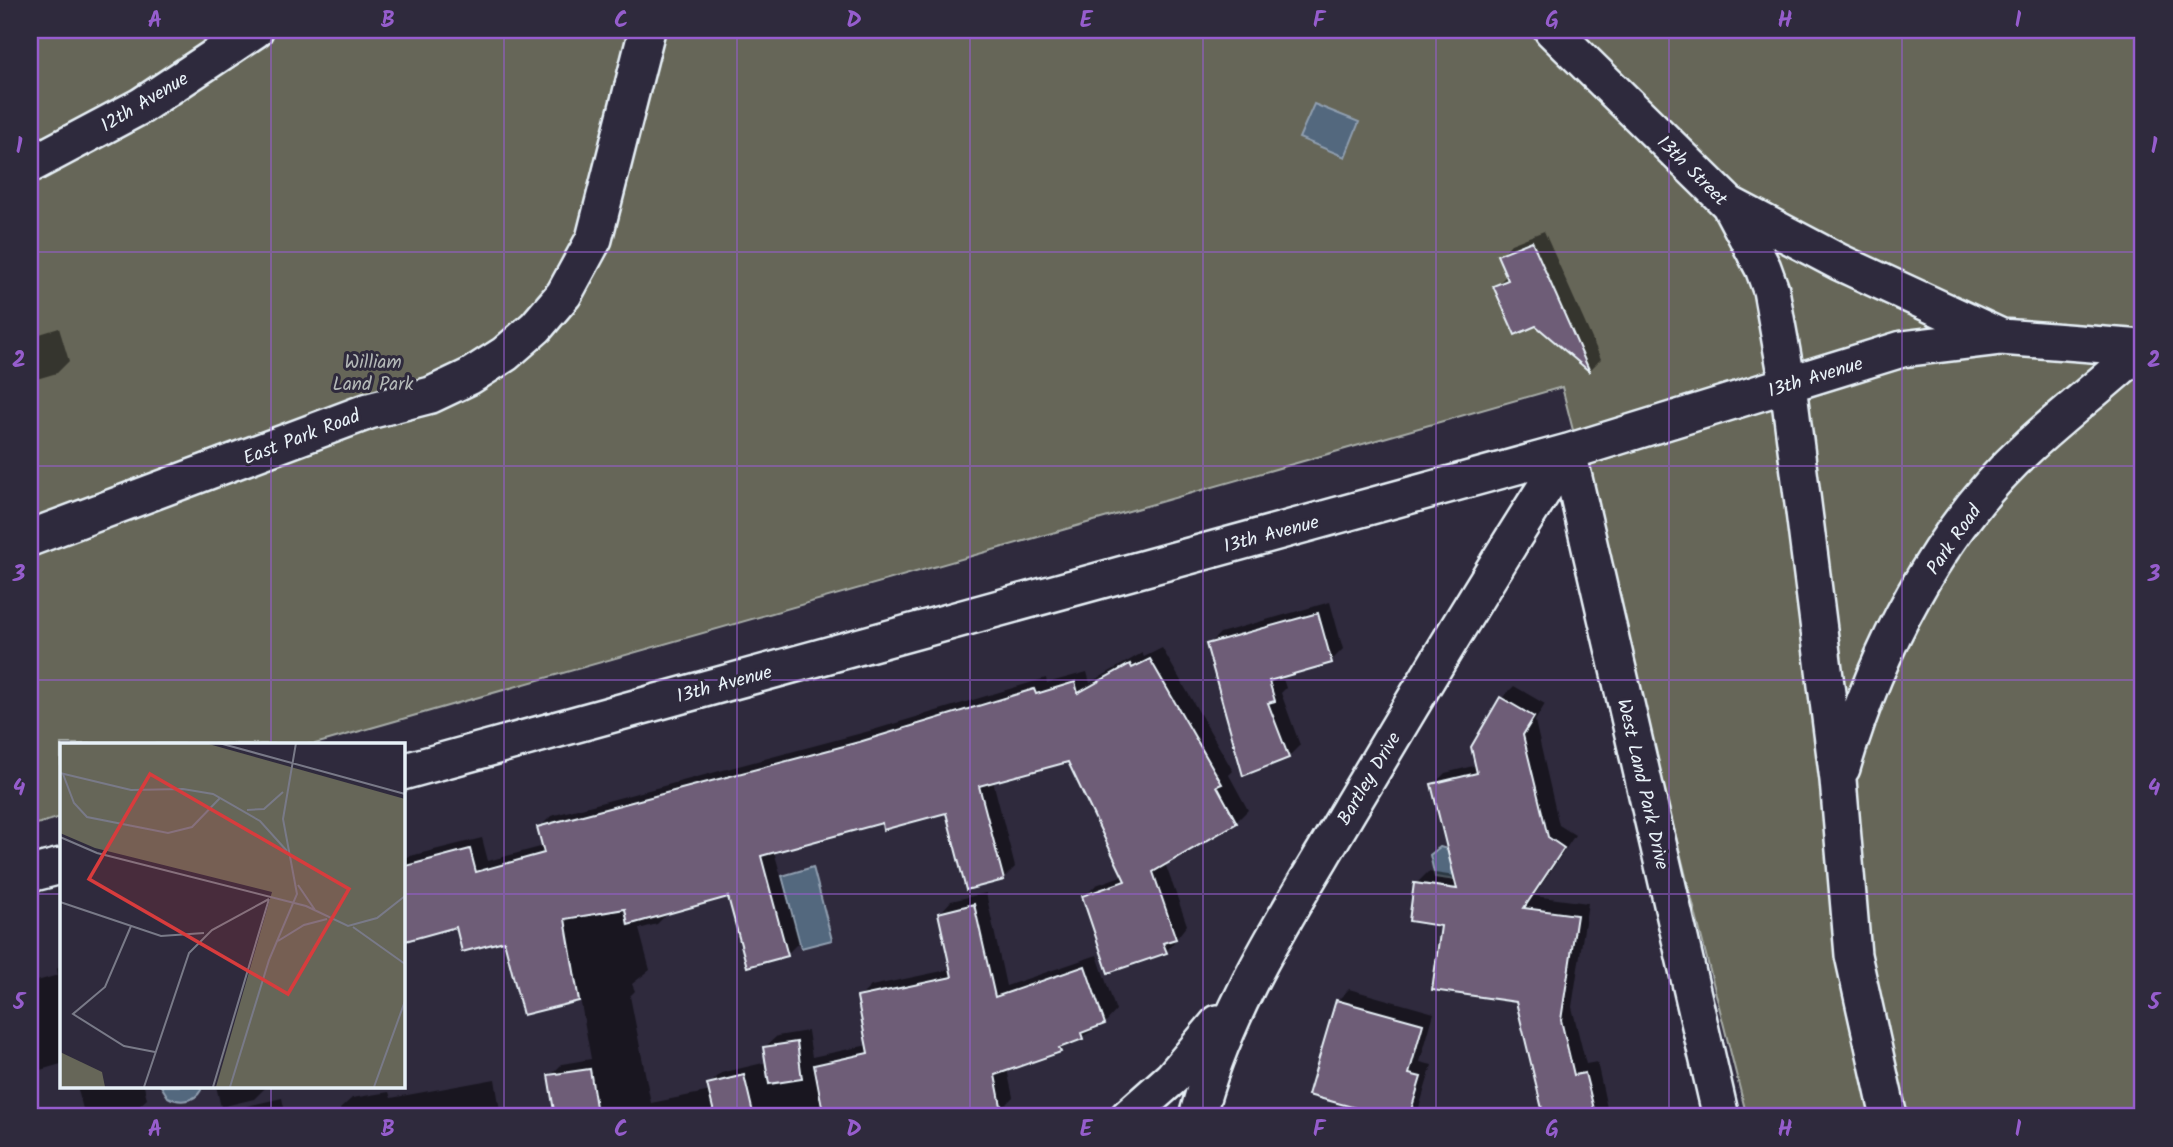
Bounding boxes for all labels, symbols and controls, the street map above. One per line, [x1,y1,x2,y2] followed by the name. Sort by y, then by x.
[148,3,162,39] text: A
[381,3,395,39] text: B
[614,3,628,39] text: C
[846,3,862,39] text: D
[1080,3,1094,39] text: E
[1313,3,1327,39] text: F
[1545,3,1559,39] text: G
[1778,3,1793,39] text: H
[2014,3,2022,39] text: I
[95,64,195,141] street label: 12th Avenue
[16,129,23,165] text: 1
[1649,129,1735,214] street label: 13th Street
[2151,129,2158,165] text: 1
[12,343,26,379] text: 2
[2147,343,2161,379] text: 2
[333,348,414,400] park label: William Land Park
[1764,349,1867,407] street label: 13th Avenue
[239,402,365,474] street label: East Park Road
[1919,498,1990,582] street label: Park Road
[1220,508,1323,562] street label: 13th Avenue
[12,557,26,593] text: 3
[2147,557,2161,593] text: 3
[673,658,776,712] street label: 13th Avenue
[1608,696,1676,873] street label: West Land Park Drive
[1330,726,1410,831] street label: Bartley Drive
[60,743,404,1088] inset map
[13,771,26,807] text: 4
[2148,771,2161,807] text: 4
[12,985,27,1021] text: 5
[2147,985,2162,1021] text: 5
[148,1112,162,1147] text: A
[381,1112,395,1147] text: B
[614,1112,628,1147] text: C
[846,1112,862,1147] text: D
[1080,1112,1094,1147] text: E
[1313,1112,1327,1147] text: F
[1545,1112,1559,1147] text: G
[1778,1112,1793,1147] text: H
[2014,1112,2022,1147] text: I

